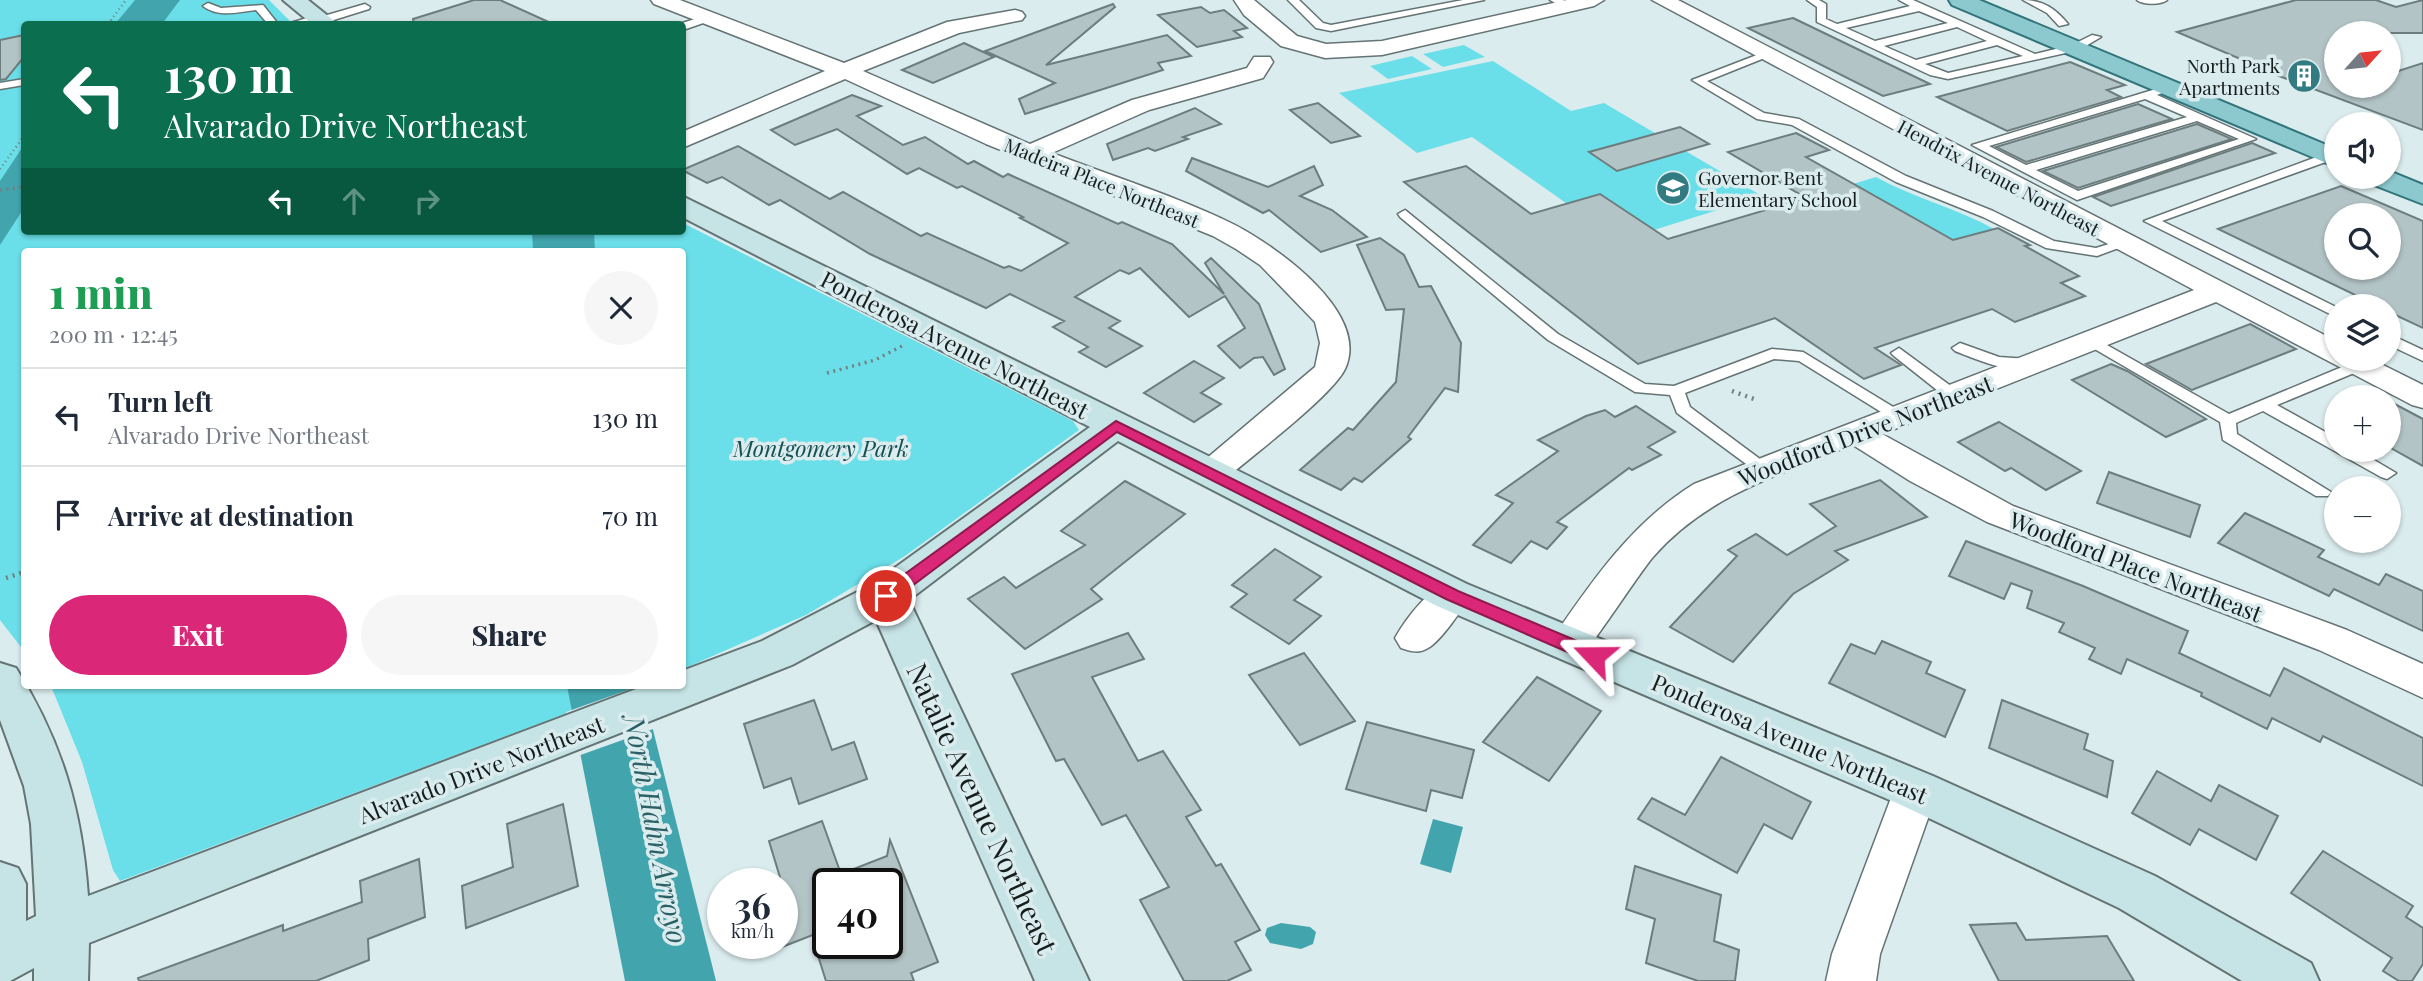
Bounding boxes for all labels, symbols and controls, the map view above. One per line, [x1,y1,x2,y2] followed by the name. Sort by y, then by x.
[2324,21,2401,98] north arrow
[2324,21,2401,553] map controls
[164,40,294,105] text: 130 m
[49,49,140,140] icon: left
[2178,52,2281,100] place label: North Park Apartments
[2285,57,2323,95] building icon: North Park Apartments
[164,103,527,146] text: Alvarado Drive Northeast
[2324,112,2401,189] button: sound
[1893,113,2105,242] street label: Hendrix Avenue Northeast
[1001,131,1204,233] street label: Madeira Place Northeast
[1698,164,1858,212] place label: Governor Bent Elementary School
[1654,169,1692,207] school or university icon: Governor Bent Elementary School
[262,182,300,220] icon: left
[335,182,373,220] icon: ahead
[408,182,446,220] icon: right
[2324,203,2401,280] button: search
[816,263,1095,426] street label: Ponderosa Avenue Northeast
[49,264,153,320] text: 1 min
[584,271,658,345] button: close
[2324,294,2401,371] button: layers
[49,318,178,349] text: 200 m · 12:45
[1732,367,1998,493] street label: Woodford Drive Northeast
[108,384,213,419] text: Turn left
[2324,385,2401,462] button: +
[49,398,87,436] icon: left
[592,400,658,435] text: 130 m
[108,419,369,450] text: Alvarado Drive Northeast
[732,432,909,463] park label: Montgomery Park
[2324,476,2401,553] button: −
[49,496,87,534] icon: arrive
[108,498,354,533] text: Arrive at destination
[602,498,658,533] text: 70 m
[2004,503,2268,629] street label: Woodford Place Northeast
[856,566,916,626] pin
[867,577,905,615] icon: arrive
[49,595,347,675] button: Exit
[361,595,658,675] button: Share
[1557,619,1631,693] position arrow
[899,657,1067,960] street label: Natalie Avenue Northeast
[1647,666,1933,811] street label: Ponderosa Avenue Northeast
[353,707,609,831] street label: Alvarado Drive Northeast
[616,709,697,946] water label: North Hahn Arroyo
[812,868,903,959] speed limit sign: 40
[734,881,771,928] text: 36
[731,919,774,943] text: km/h

